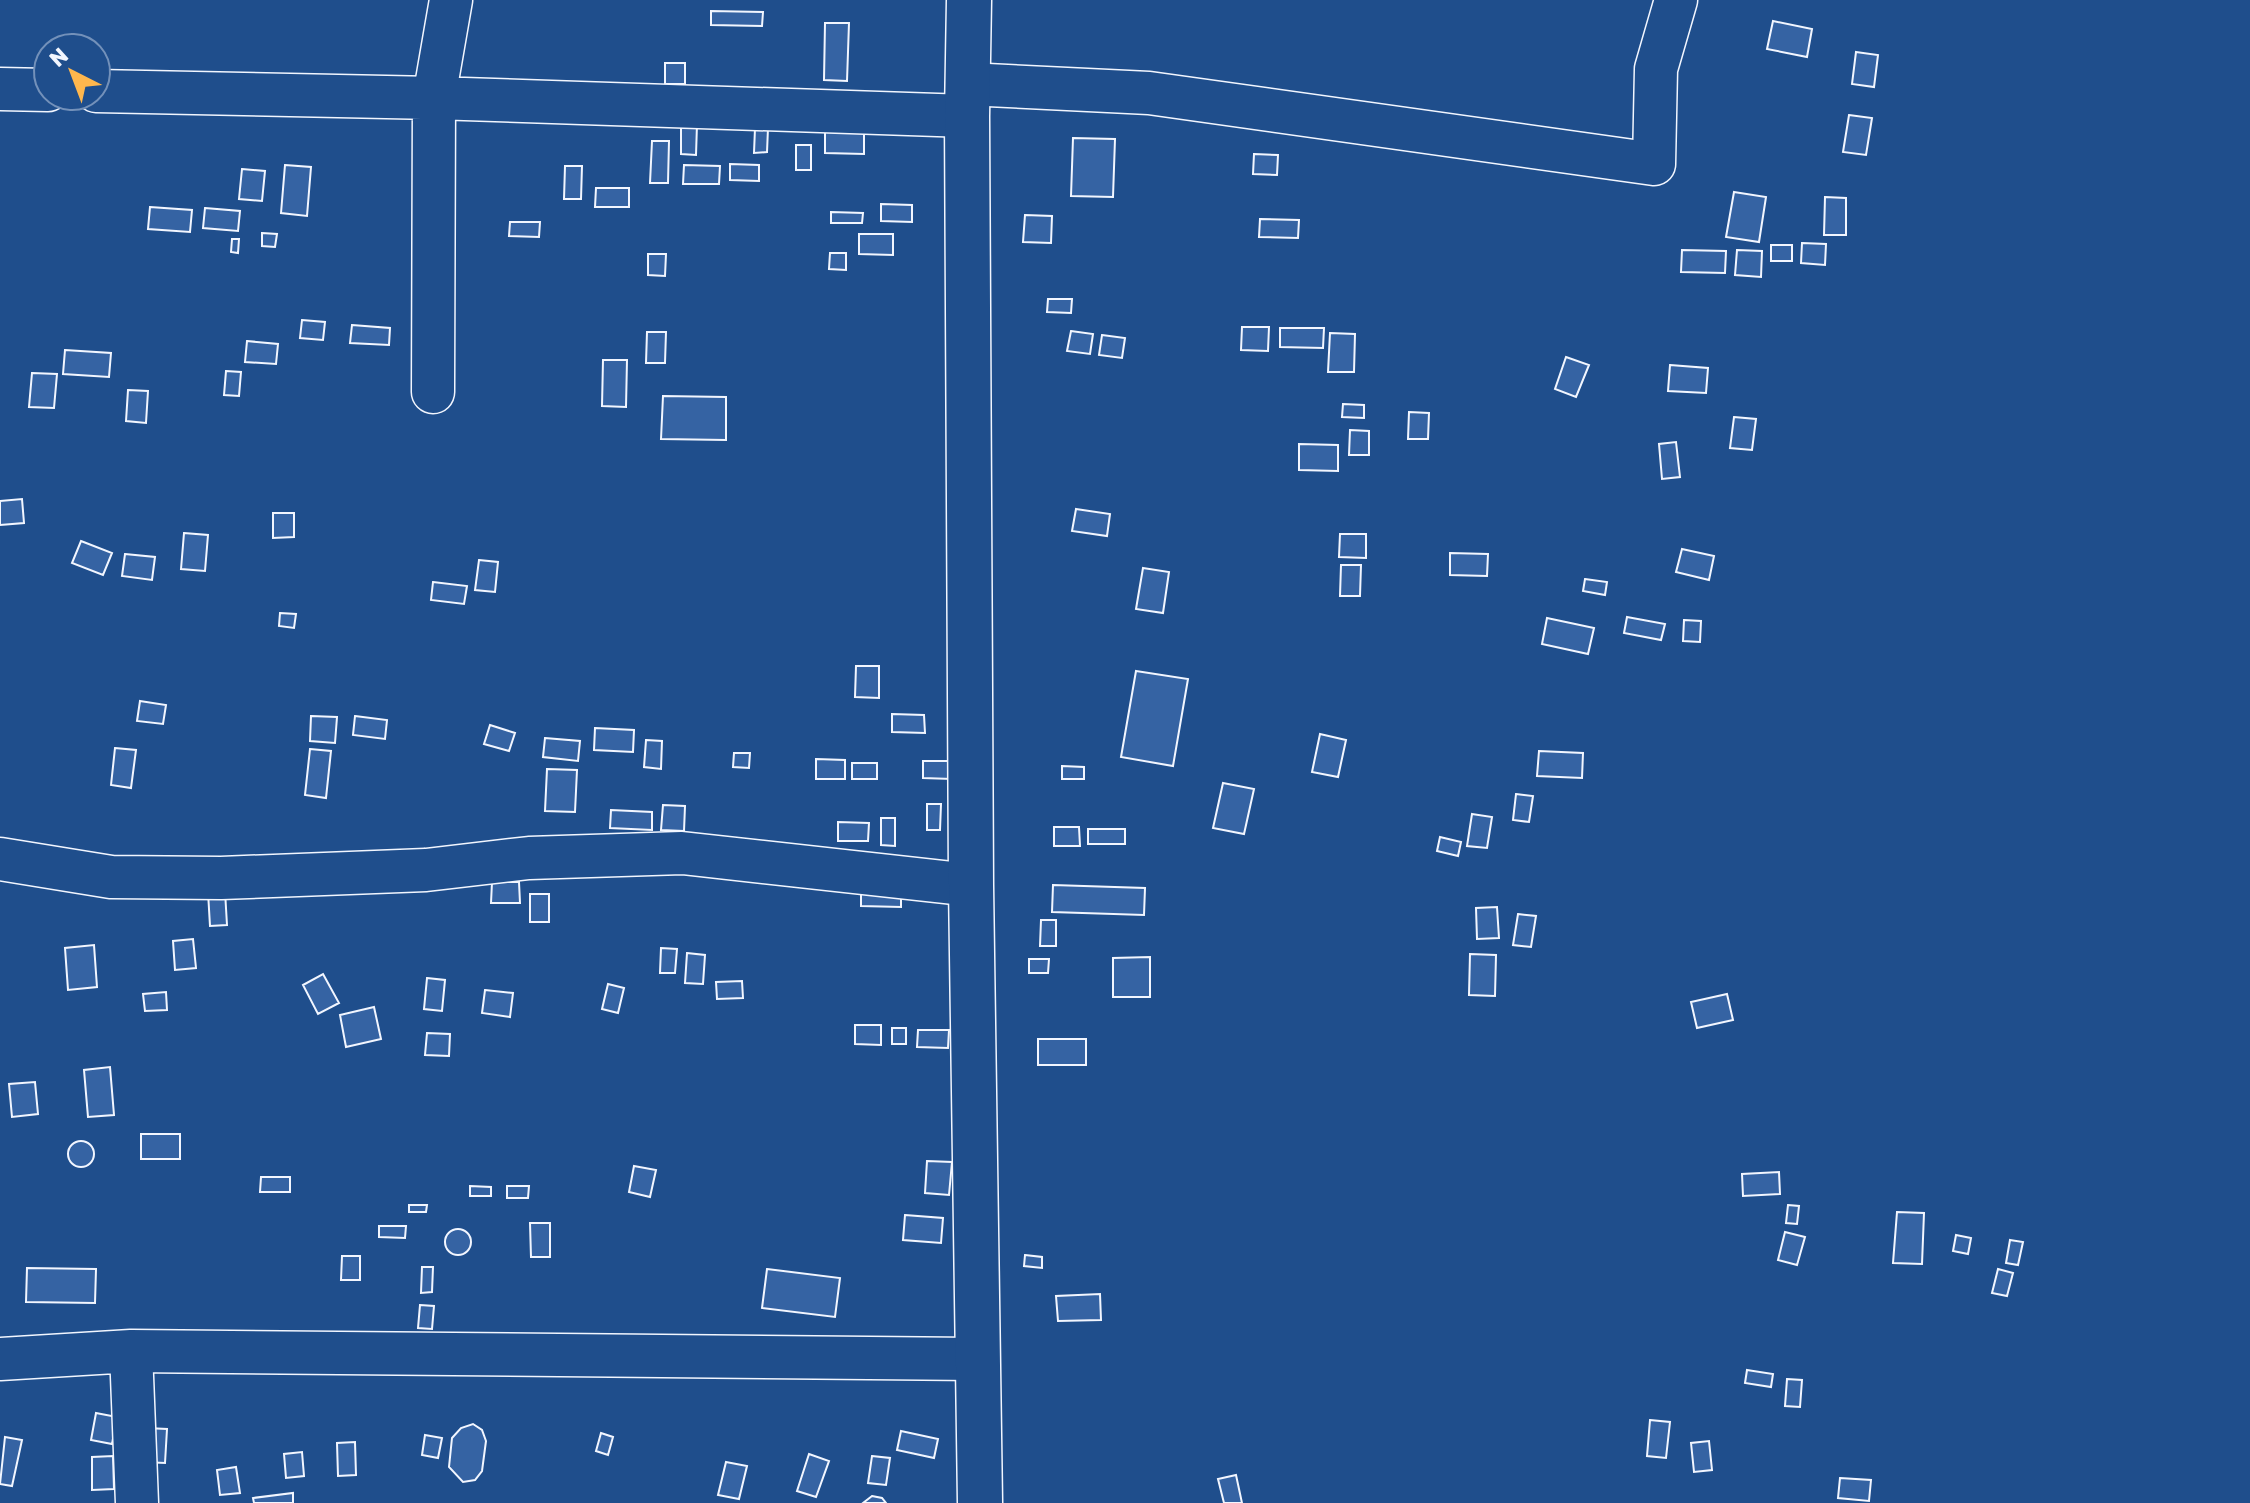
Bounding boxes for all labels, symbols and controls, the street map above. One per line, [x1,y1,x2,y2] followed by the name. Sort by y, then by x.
[32,32,112,112] north arrow
[44,42,74,73] text: N

